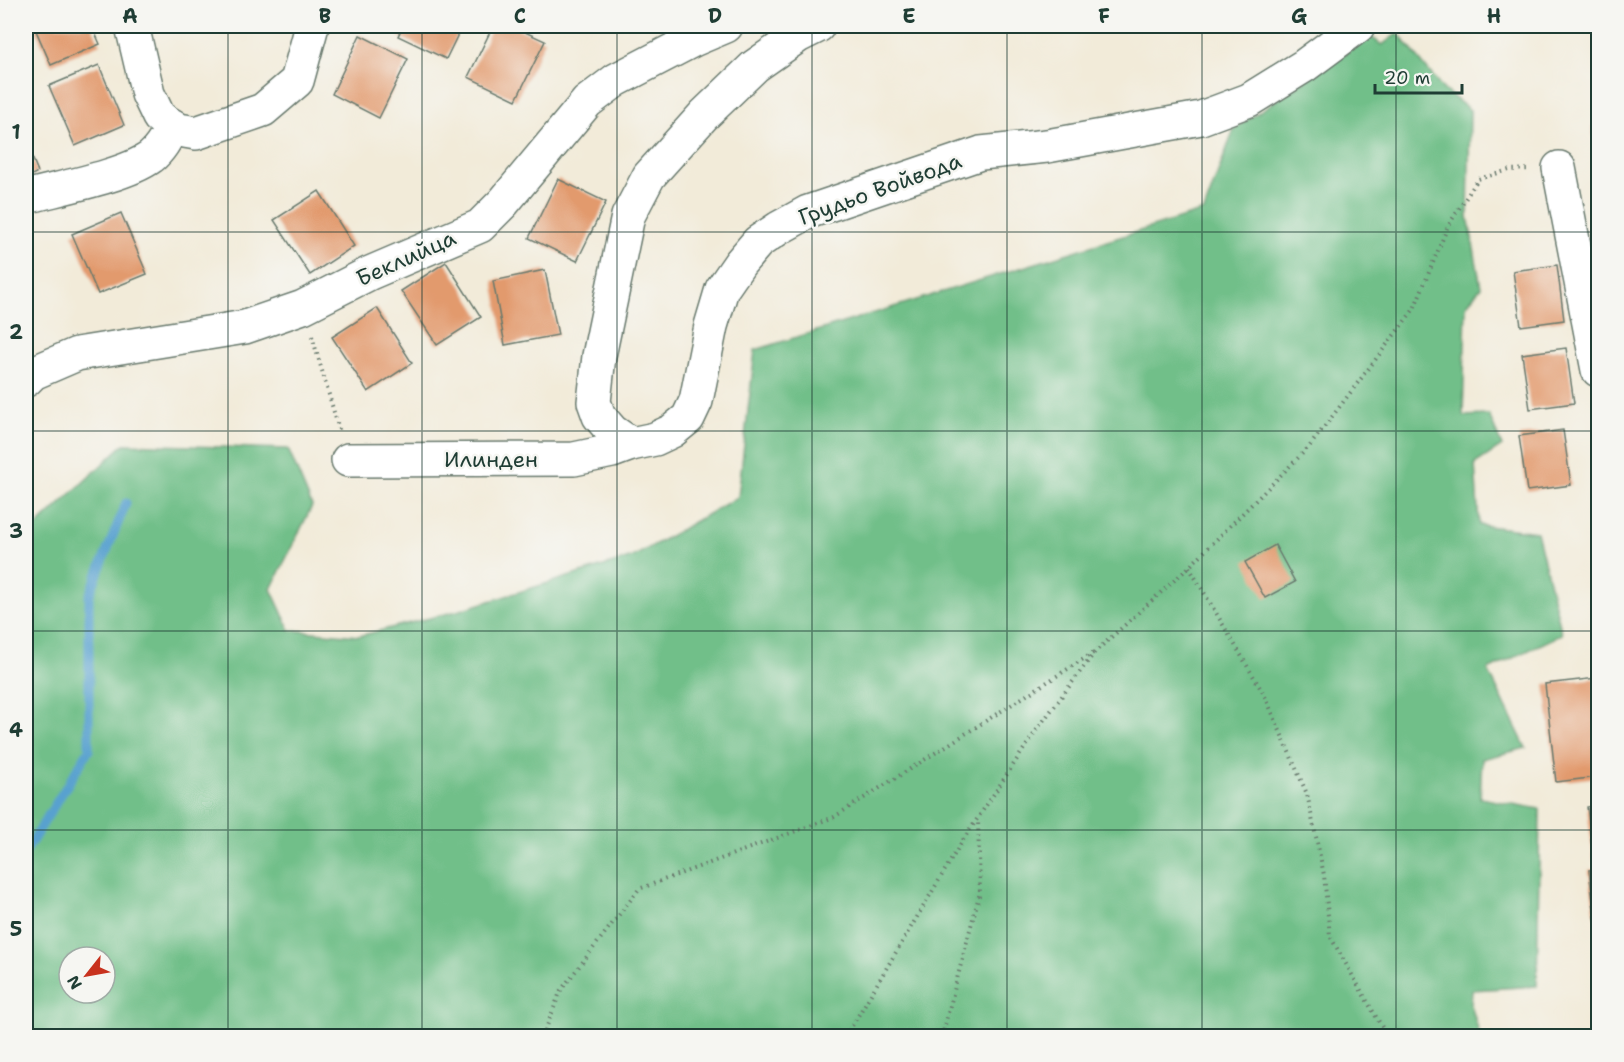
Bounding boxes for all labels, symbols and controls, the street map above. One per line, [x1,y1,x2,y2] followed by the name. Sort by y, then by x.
[122,3,138,29] text: A
[319,3,331,29] text: B
[514,3,526,29] text: C
[708,3,722,29] text: D
[902,3,916,29] text: E
[1098,3,1110,29] text: F
[1291,3,1307,29] text: G
[1487,3,1501,29] text: H
[1375,57,1462,95] scale bar
[1384,66,1430,90] text: 20 m
[11,119,21,145] text: 1
[794,146,966,232] street label: Грудьо Войвода
[352,223,461,293] street label: Беклийца
[9,319,23,345] text: 2
[444,445,538,474] street label: Илинден
[9,518,23,544] text: 3
[9,717,23,743] text: 4
[10,916,22,942] text: 5
[57,945,117,1005] north arrow
[62,972,87,993] text: N

